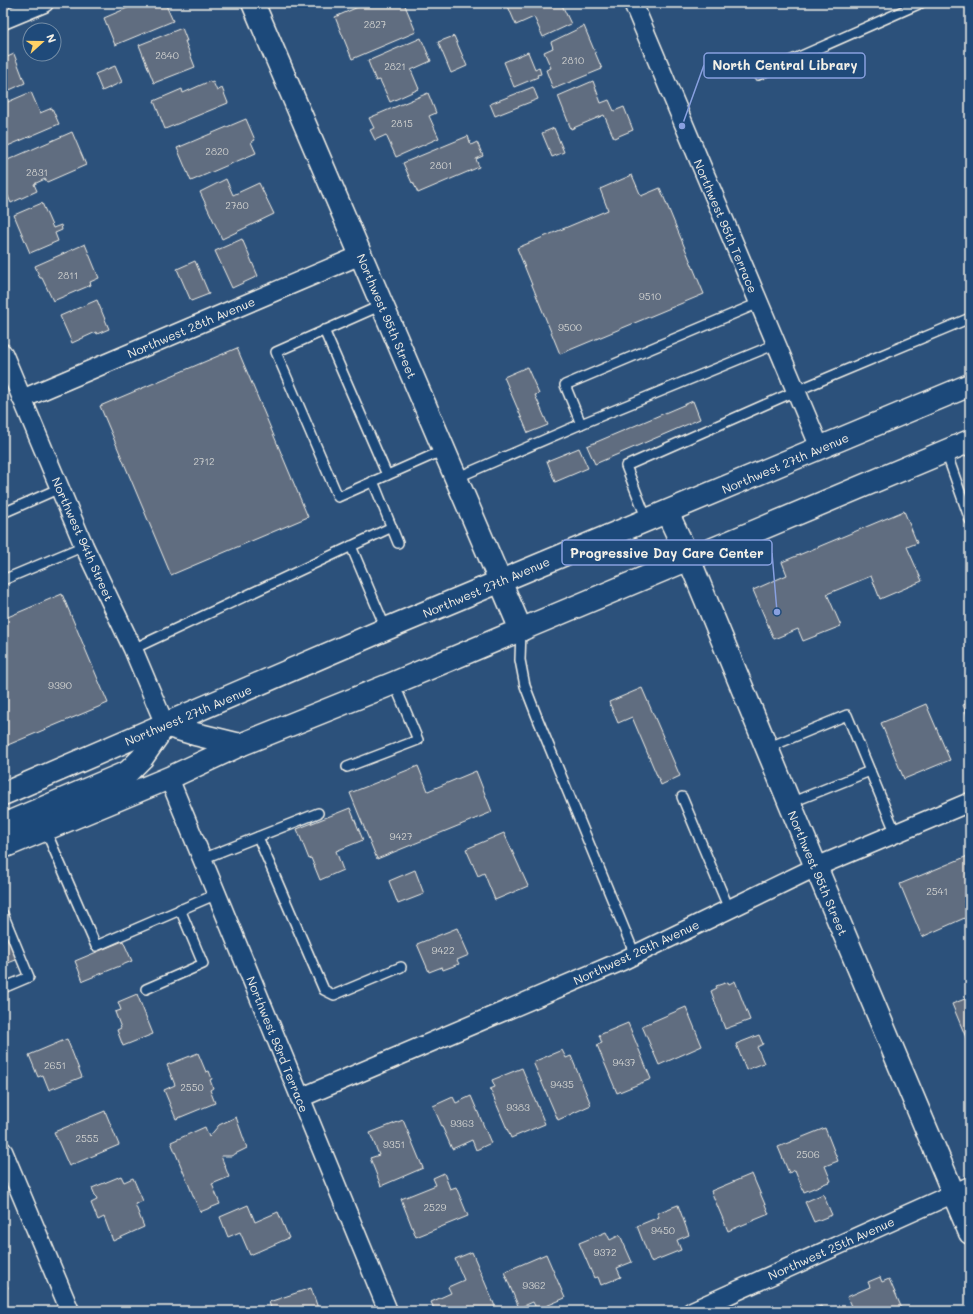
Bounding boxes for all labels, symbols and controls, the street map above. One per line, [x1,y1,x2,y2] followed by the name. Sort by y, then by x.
[364,17,387,31] house number: 2827
[22,22,62,62] north arrow
[43,32,60,45] text: N
[155,48,179,62] house number: 2840
[562,53,584,67] house number: 2810
[704,53,865,78] callout: North Central Library
[713,56,857,74] text: North Central Library
[384,59,406,73] house number: 2821
[391,116,413,130] house number: 2815
[205,144,229,158] house number: 2820
[691,157,761,295] street label: Northwest 95th Terrace
[430,158,452,172] house number: 2801
[26,165,48,179] house number: 2831
[225,198,249,212] house number: 2780
[353,251,421,381] street label: Northwest 95th Street
[58,268,78,282] house number: 2811
[639,289,661,303] house number: 9510
[125,293,257,361] street label: Northwest 28th Avenue
[558,320,582,334] house number: 9500
[719,429,851,497] street label: Northwest 27th Avenue
[193,454,215,468] house number: 2712
[48,475,118,603] street label: Northwest 94th Street
[562,540,772,565] callout: Progressive Day Care Center
[570,544,764,562] text: Progressive Day Care Center
[420,553,552,621] street label: Northwest 27th Avenue
[48,678,72,692] house number: 9390
[122,681,254,749] street label: Northwest 27th Avenue
[784,808,852,938] street label: Northwest 95th Street
[390,829,413,843] house number: 9427
[926,884,948,898] house number: 2541
[571,916,701,988] street label: Northwest 26th Avenue
[432,943,454,957] house number: 9422
[243,974,313,1114] street label: Northwest 93rd Terrace
[612,1055,636,1069] house number: 9437
[44,1058,66,1072] house number: 2651
[550,1077,574,1091] house number: 9435
[180,1080,204,1094] house number: 2550
[506,1100,530,1114] house number: 9383
[450,1116,474,1130] house number: 9363
[75,1131,99,1145] house number: 2555
[383,1137,405,1151] house number: 9351
[796,1147,820,1161] house number: 2506
[424,1200,447,1214] house number: 2529
[765,1213,897,1283] street label: Northwest 25th Avenue
[651,1223,675,1237] house number: 9450
[594,1245,616,1259] house number: 9372
[522,1278,546,1292] house number: 9362

